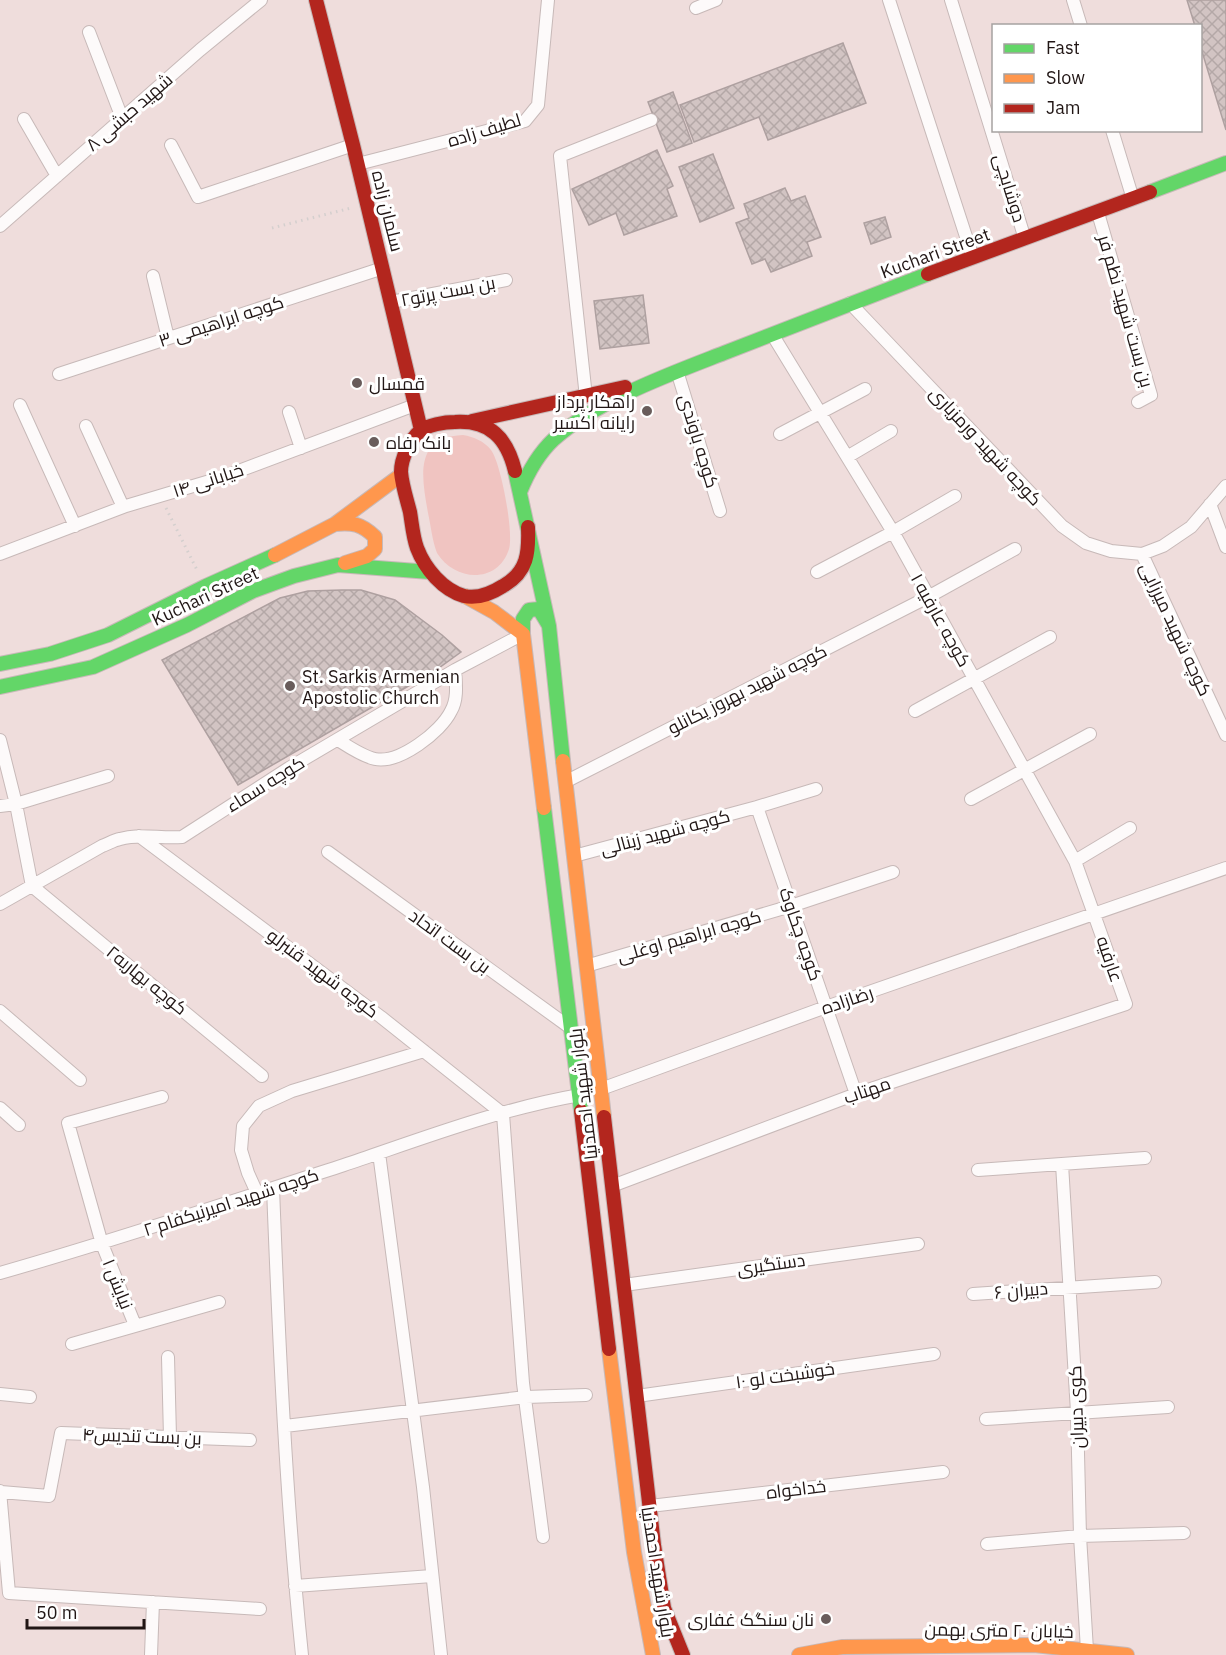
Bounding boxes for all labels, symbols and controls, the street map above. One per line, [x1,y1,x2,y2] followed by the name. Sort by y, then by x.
[992,24,1202,132] legend
[1046,36,1080,59] text: Fast
[1046,66,1085,89] text: Slow
[81,68,177,156] street label: شهید حبشی ۸
[1046,96,1081,119] text: Jam
[444,108,524,152] street label: لطیف زاده
[988,151,1031,225] street label: دوشابچی
[367,168,409,254] street label: سلمان زاده
[877,223,993,283] street label: Kuchari Street
[1092,231,1159,390] street label: بن بست شهید نظم فر
[399,271,497,312] street label: بن بست پرتو۲
[155,290,287,353] street label: کوچه ابراهیمی ۳
[369,372,425,395] place label: قمسال
[350,376,364,390] marker: قمسال
[924,382,1047,511] street label: کوچه شهید ورمزیاری
[553,390,635,434] place label: راهکار پرداز رایانه اکسیر
[673,391,724,491] street label: کوچه باوندی
[640,404,654,418] marker: راهکار پرداز رایانه اکسیر
[386,431,451,454] place label: بانک رفاه
[367,435,381,449] marker: بانک رفاه
[170,458,246,502] street label: خیابانی ۱۴
[1134,559,1217,700] street label: کوچه شهید میرزایی
[148,561,262,631] street label: Kuchari Street
[905,569,976,671] street label: کوچه عارفیه ۱
[663,639,831,740] street label: کوچه شهید بهروز یکانلو
[302,665,460,709] place label: St. Sarkis Armenian Apostolic Church
[283,679,297,693] marker: St. Sarkis Armenian Apostolic Church
[221,751,309,818] street label: کوچه سماء
[598,804,733,861] street label: کوچه شهید زینالی
[773,884,828,984] street label: کوچه چکاوک
[405,904,495,978] street label: بن بست اتحاد
[614,904,764,969] street label: کوچه ابراهیم اوغلی
[262,923,384,1023] street label: کوچه شهید قنبرلو
[1091,933,1129,985] street label: عارفیه
[101,940,192,1020] street label: کوچه بهاریه۲
[818,980,876,1020] street label: رضازاده
[564,1027,602,1161] street label: بلوار شهید احمدنیا
[840,1071,894,1109] street label: مهتاب
[140,1163,322,1242] street label: کوچه شهید امیرنیکفام ۲
[736,1248,806,1280] street label: دستگیری
[98,1255,138,1313] street label: نیایش ۱
[993,1276,1049,1304] street label: دبیران ۶
[734,1357,836,1393] street label: خوشبخت لو ۱۰
[1063,1365,1089,1449] street label: کوی دبیران
[82,1422,202,1450] street label: بن بست تندیس۴
[765,1474,827,1504] street label: خداخواه
[636,1505,680,1639] street label: بلوار شهید احمدنیا
[27,1592,144,1630] scale bar
[36,1601,78,1624] text: 50 m
[687,1608,814,1631] place label: نان سنگک غفاری
[819,1612,833,1626] marker: نان سنگک غفاری
[924,1617,1074,1643] street label: خیابان ۲۰ متری بهمن

